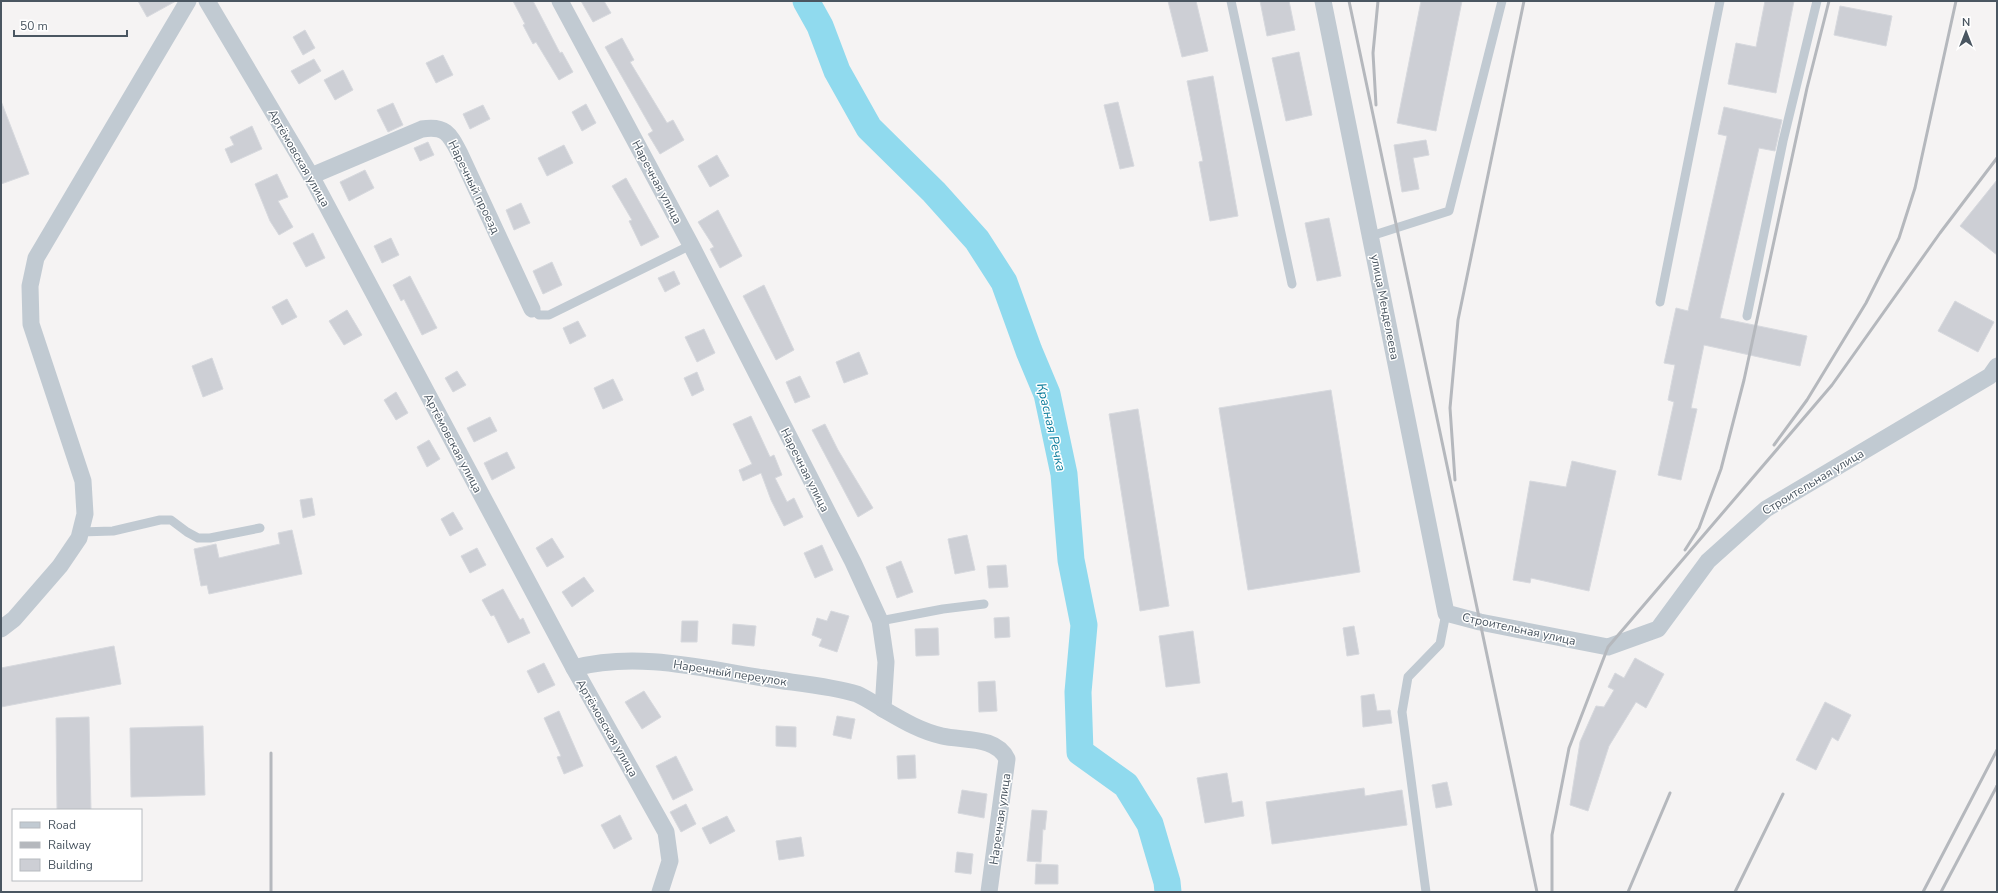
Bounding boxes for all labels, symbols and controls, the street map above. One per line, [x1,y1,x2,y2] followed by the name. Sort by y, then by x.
[14,12,127,38] scale bar
[1946,12,1986,52] north arrow
[1962,15,1970,30] text: N
[20,18,48,34] text: 50 m
[264,106,334,210] street label: Артёмовская улица
[444,137,504,237] street label: Наречный проезд
[628,137,686,227] street label: Наречная улица
[1367,253,1403,361] street label: улица Менделеева
[1032,381,1070,473] water label: Красная Речка
[420,390,486,496] street label: Артёмовская улица
[777,425,833,515] street label: Наречная улица
[1759,445,1867,519] street label: Строительная улица
[1461,609,1577,649] street label: Строительная улица
[672,656,789,690] street label: Наречный переулок
[572,676,642,780] street label: Артёмовская улица
[986,772,1014,866] street label: Наречная улица
[12,809,142,881] legend
[48,817,76,833] text: Road
[48,837,92,853] text: Railway
[48,857,93,873] text: Building

